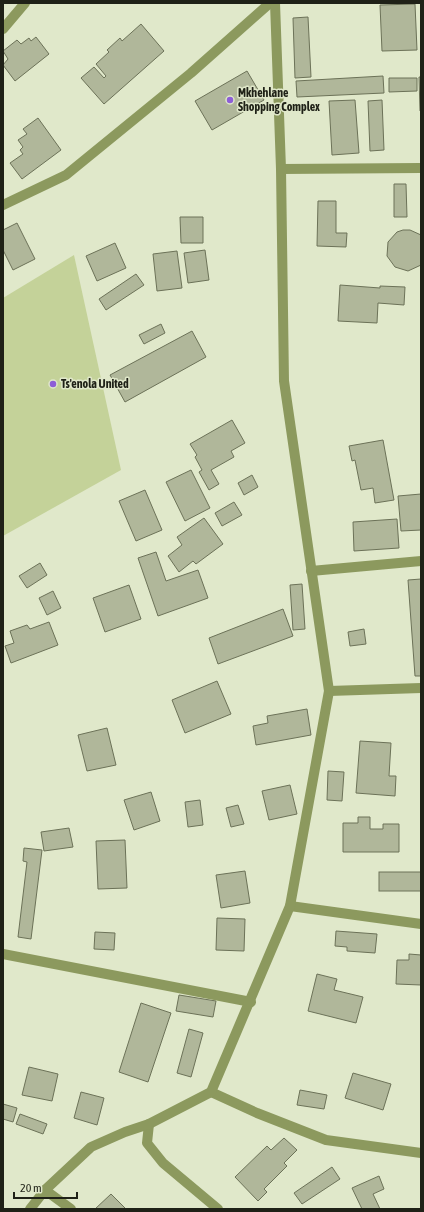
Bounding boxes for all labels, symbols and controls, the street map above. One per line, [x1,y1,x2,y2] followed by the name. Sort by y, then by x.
[238,86,320,114] place label: Mkhehlane Shopping Complex
[225,95,235,105] marker: Mkhehlane Shopping Complex
[61,377,129,391] place label: Ts'enola United
[48,379,58,389] marker: Ts'enola United
[14,1174,77,1200] scale bar
[20,1181,42,1195] text: 20 m

